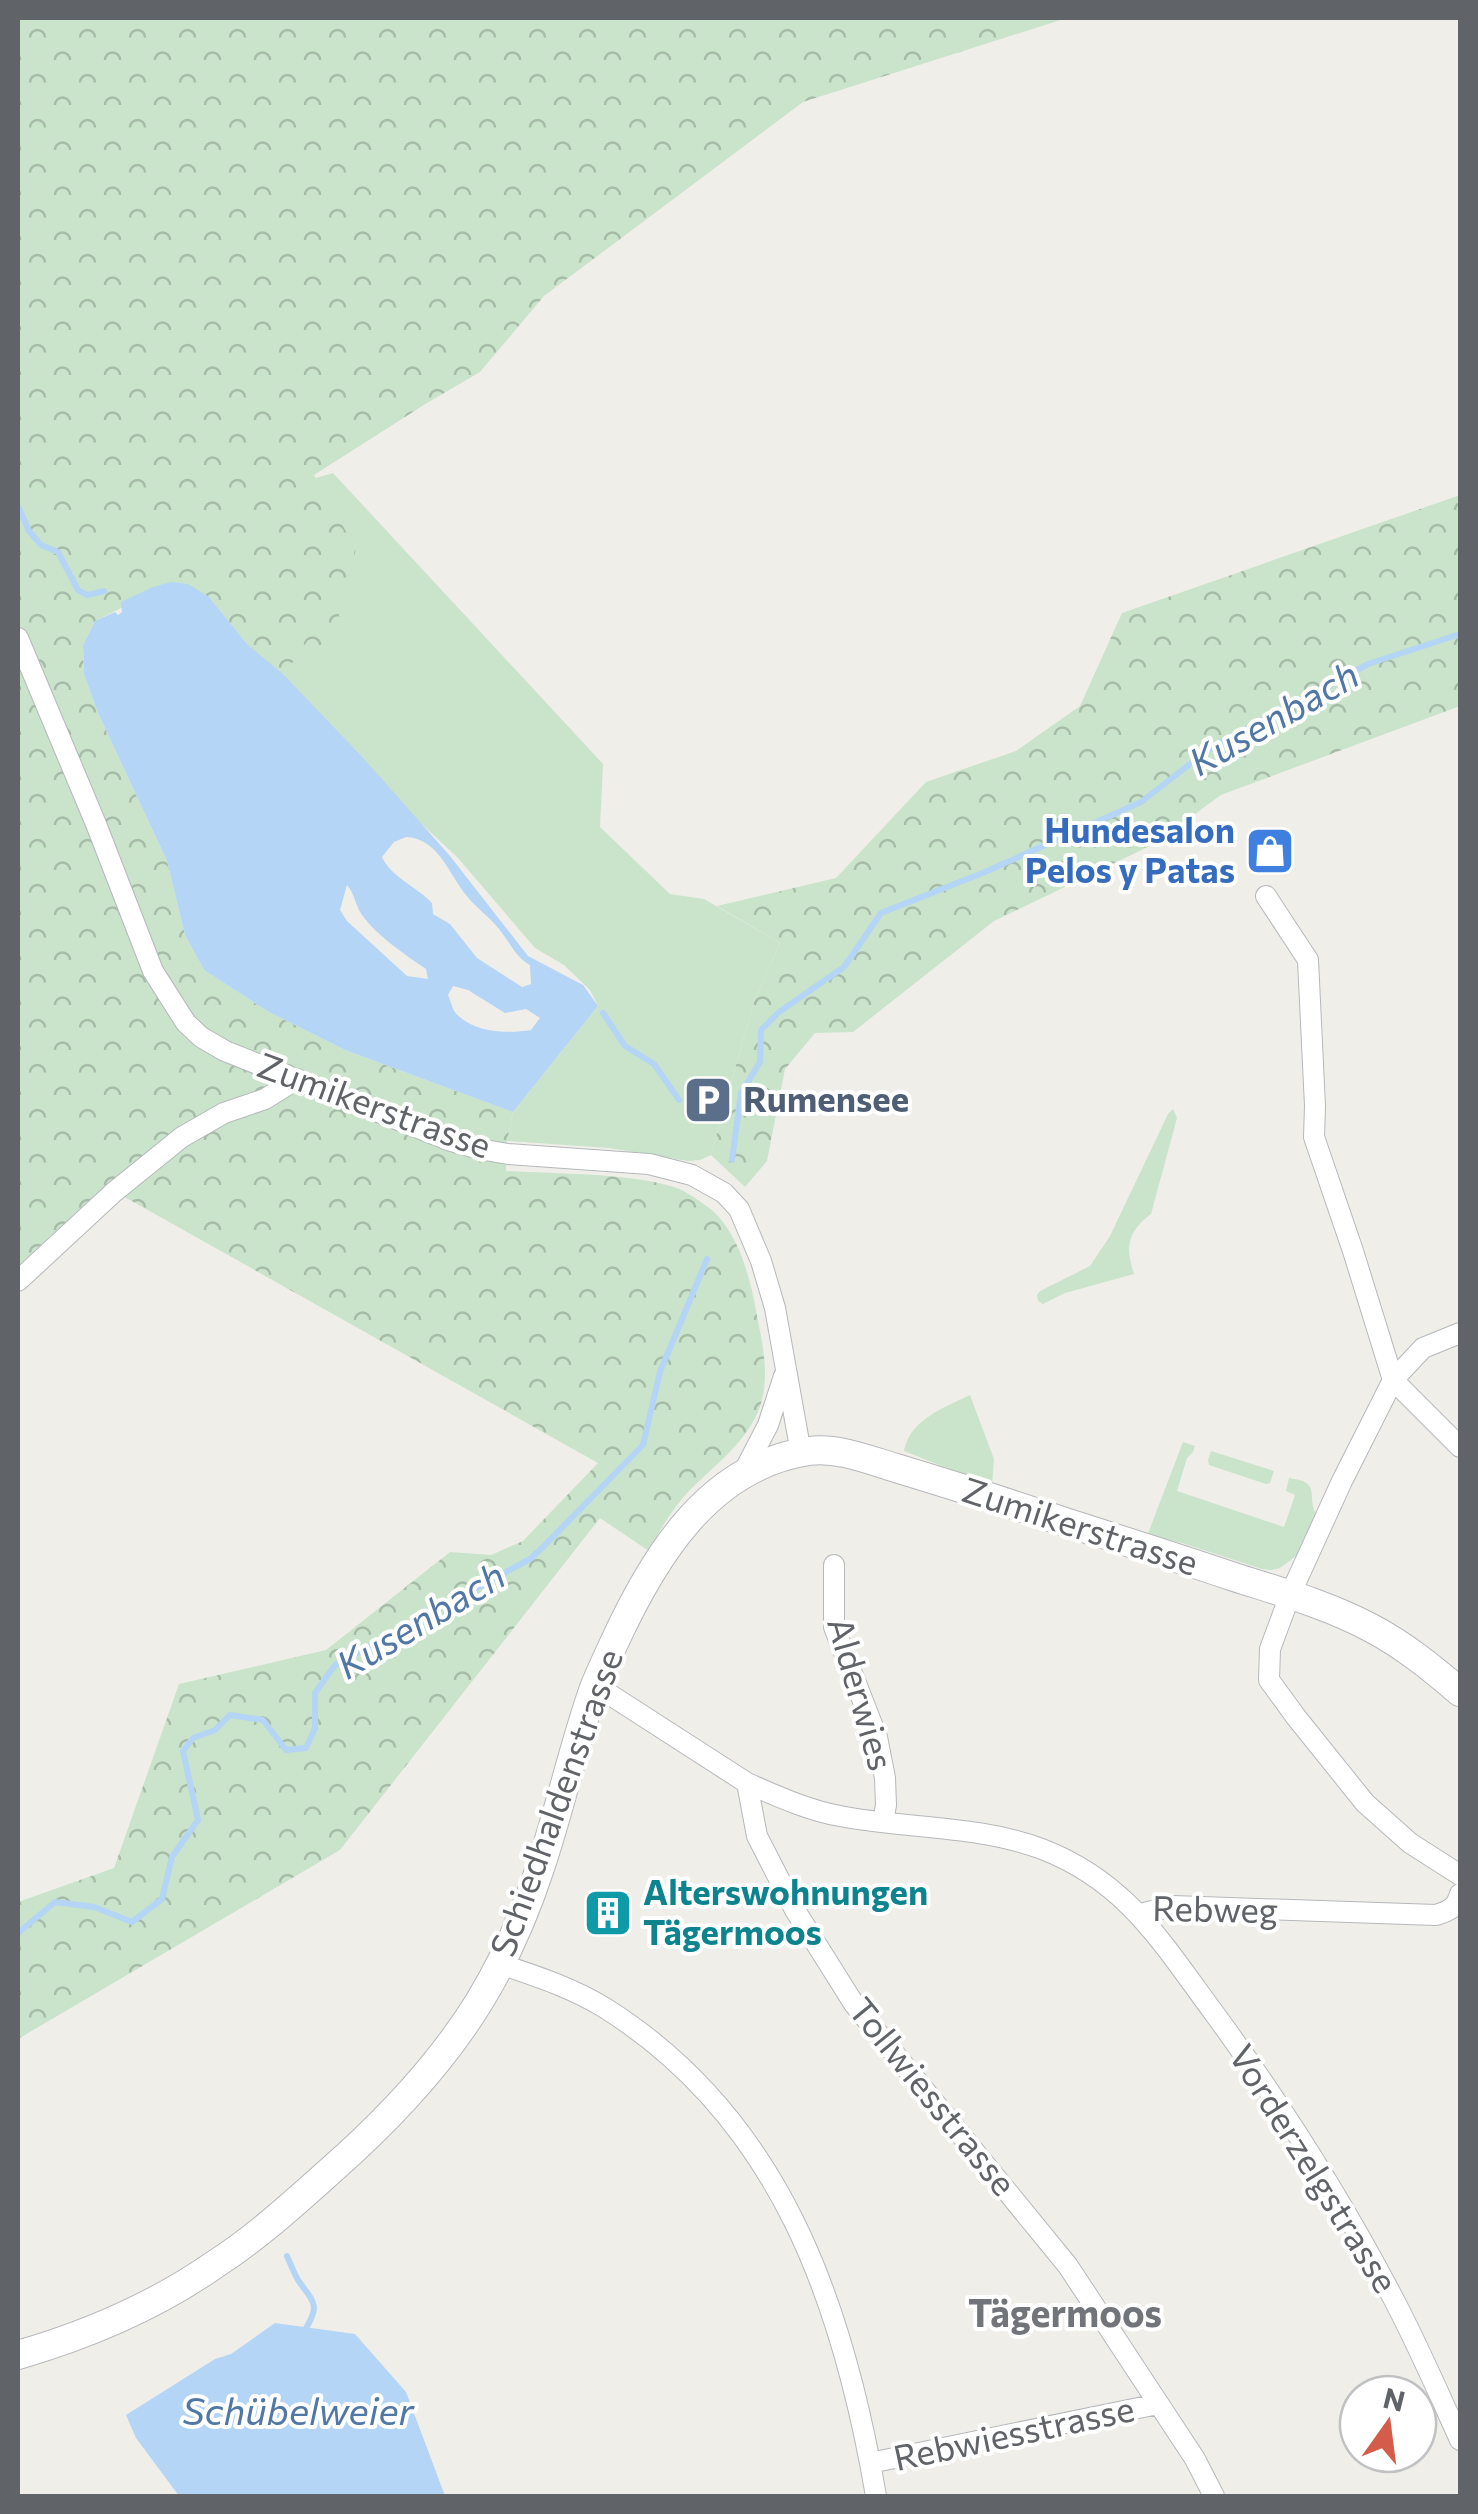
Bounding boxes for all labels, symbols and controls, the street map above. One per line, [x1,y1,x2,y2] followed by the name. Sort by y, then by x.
[1179,649,1366,784] water label: Kusenbach
[1025,807,1235,890] place label: Hundesalon Pelos y Patas
[1244,825,1296,877] shop icon: Hundesalon Pelos y Patas
[252,1042,497,1166] street label: Zumikerstrasse
[682,1074,734,1126] parking icon: Rumensee
[743,1076,909,1119] place label: Rumensee
[958,1466,1204,1583] street label: Zumikerstrasse
[327,1550,513,1687] water label: Kusenbach
[820,1612,905,1775] street label: Alderwies
[479,1643,630,1962] street label: Schiedhaldenstrasse
[643,1869,928,1952] place label: Alterswohnungen Tägermoos
[1152,1885,1278,1930] street label: Rebweg
[582,1887,634,1939] building icon: Alterswohnungen Tägermoos
[841,1988,1027,2203] street label: Tollwiesstrasse
[1221,2036,1409,2300] street label: Vorderzelgstrasse
[968,2288,1162,2335] district label: Tägermoos
[1338,2374,1438,2474] north arrow
[1380,2380,1409,2418] text: N
[889,2385,1138,2478] street label: Rebwiesstrasse
[182,2386,415,2433] water label: Schübelweier

